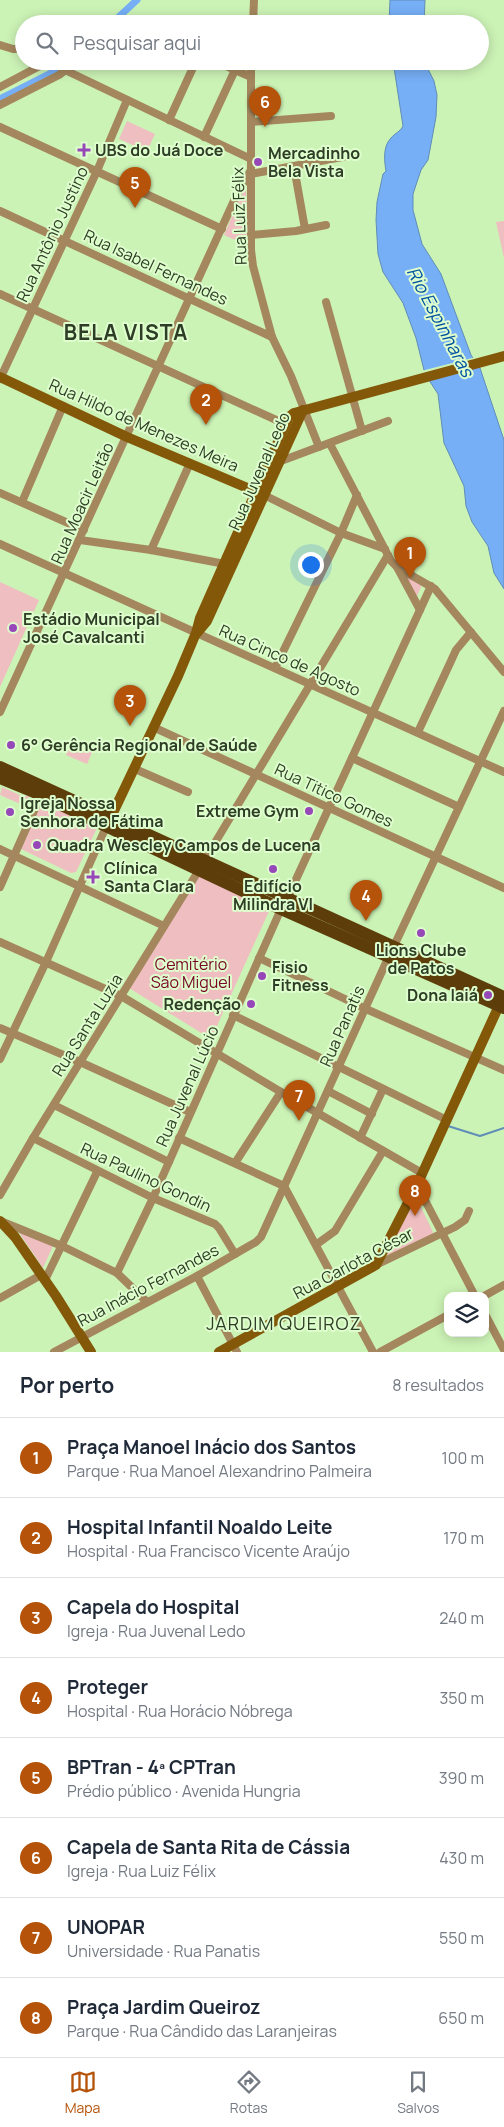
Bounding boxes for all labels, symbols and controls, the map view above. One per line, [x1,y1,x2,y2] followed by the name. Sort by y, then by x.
[15,15,489,70] search box
[33,29,61,57] icon: search
[73,30,201,56] text: Pesquisar aqui
[249,86,281,127] pin: 6
[95,139,224,161] place label: UBS do Juá Doce
[268,142,360,182] place label: Mercadinho Bela Vista
[77,143,91,157] marker: UBS do Juá Doce
[252,156,264,168] marker: Mercadinho Bela Vista
[11,163,93,305] street label: Rua Antônio Justino
[226,166,252,265] street label: Rua Luiz Félix
[119,167,151,208] pin: 5
[80,224,232,310] street label: Rua Isabel Fernandes
[402,262,481,382] water label: Rio Espinharas
[64,318,188,346] district label: BELA VISTA
[46,373,242,477] street label: Rua Hildo de Menezes Meira
[190,384,222,425] pin: 2
[223,408,295,534] street label: Rua Juvenal Ledo
[45,439,119,567] street label: Rua Moacir Leitão
[394,537,426,578] pin: 1
[298,552,324,578] your location
[23,608,160,648] place label: Estádio Municipal José Cavalcanti
[216,619,364,701] street label: Rua Cinco de Agosto
[7,622,19,634] marker: Estádio Municipal José Cavalcanti
[114,685,146,726] pin: 3
[21,734,258,756] place label: 6° Gerência Regional de Saúde
[5,739,17,751] marker: 6° Gerência Regional de Saúde
[271,758,397,832] street label: Rua Titico Gomes
[20,792,163,832] place label: Igreja Nossa Senhora de Fátima
[196,800,299,822] place label: Extreme Gym
[303,805,315,817] marker: Extreme Gym
[4,806,16,818] marker: Igreja Nossa Senhora de Fátima
[47,834,320,856] place label: Quadra Wescley Campos de Lucena
[31,839,43,851] marker: Quadra Wescley Campos de Lucena
[104,857,194,897] place label: Clínica Santa Clara
[267,863,279,875] marker: Edifício Milindra VI
[86,870,100,884] marker: Clínica Santa Clara
[233,875,313,915] place label: Edifício Milindra VI
[350,880,382,921] pin: 4
[415,927,427,939] marker: Lions Clube de Patos
[376,939,467,979] place label: Lions Clube de Patos
[151,953,231,993] park label: Cemitério São Miguel
[272,956,329,996] place label: Fisio Fitness
[47,969,127,1081] street label: Rua Santa Luzia
[256,970,268,982] marker: Fisio Fitness
[314,982,370,1070] street label: Rua Panatis
[407,984,478,1006] place label: Dona Iaiá
[482,989,494,1001] marker: Dona Iaiá
[163,993,241,1015] place label: Redenção
[245,998,257,1010] marker: Redenção
[150,1022,224,1150] street label: Rua Juvenal Lúcio
[283,1080,315,1121] pin: 7
[77,1137,215,1217] street label: Rua Paulino Gondin
[399,1175,431,1216] pin: 8
[289,1222,417,1304] street label: Rua Carlota César
[74,1238,222,1332] street label: Rua Inácio Fernandes
[444,1292,489,1337] map controls
[444,1292,489,1337] button: layers
[206,1311,362,1335] district label: JARDIM QUEIROZ
[20,1371,114,1399] text: Por perto
[392,1374,484,1396] text: 8 resultados
[67,1434,356,1460] text: Praça Manoel Inácio dos Santos
[32,1447,40,1469] text: 1
[441,1447,484,1469] text: 100 m
[67,1460,372,1482] text: Parque · Rua Manoel Alexandrino Palmeira
[67,1514,332,1540] text: Hospital Infantil Noaldo Leite
[31,1527,41,1549] text: 2
[443,1527,484,1549] text: 170 m
[67,1540,350,1562] text: Hospital · Rua Francisco Vicente Araújo
[67,1594,240,1620] text: Capela do Hospital
[31,1607,41,1629] text: 3
[439,1607,484,1629] text: 240 m
[67,1620,245,1642] text: Igreja · Rua Juvenal Ledo
[67,1674,148,1700] text: Proteger
[31,1687,41,1709] text: 4
[439,1687,484,1709] text: 350 m
[67,1700,293,1722] text: Hospital · Rua Horácio Nóbrega
[67,1754,236,1780] text: BPTran - 4ª CPTran
[31,1767,41,1789] text: 5
[439,1767,484,1789] text: 390 m
[67,1780,301,1802] text: Prédio público · Avenida Hungria
[67,1834,350,1860] text: Capela de Santa Rita de Cássia
[31,1847,41,1869] text: 6
[439,1847,484,1869] text: 430 m
[67,1860,216,1882] text: Igreja · Rua Luiz Félix
[67,1914,145,1940] text: UNOPAR
[32,1927,40,1949] text: 7
[439,1927,484,1949] text: 550 m
[67,1940,260,1962] text: Universidade · Rua Panatis
[67,1994,261,2020] text: Praça Jardim Queiroz
[31,2007,41,2029] text: 8
[438,2007,484,2029] text: 650 m
[67,2020,337,2042] text: Parque · Rua Cândido das Laranjeiras
[65,2068,100,2117] tab: Mapa
[230,2068,268,2117] tab: Rotas
[397,2068,439,2117] tab: Salvos

